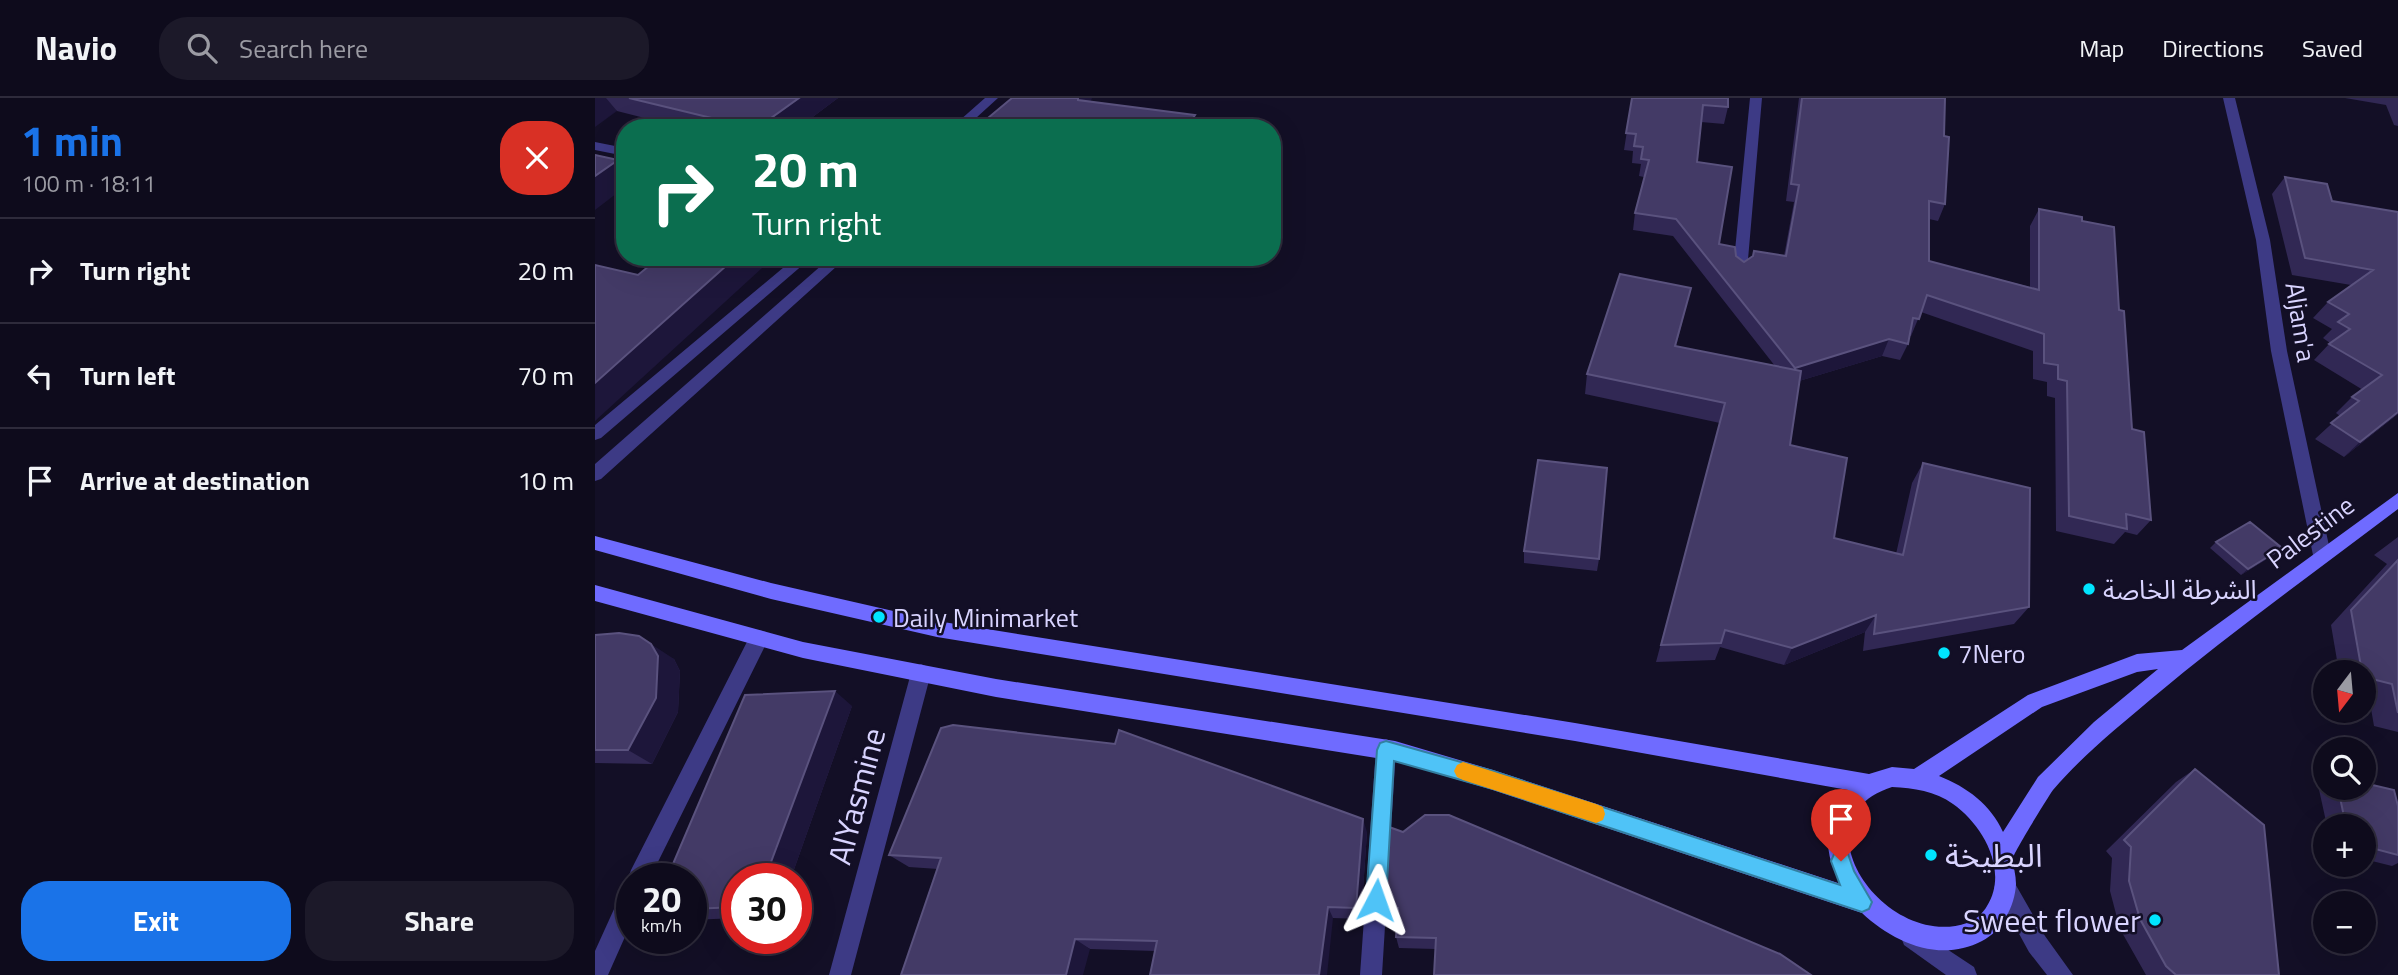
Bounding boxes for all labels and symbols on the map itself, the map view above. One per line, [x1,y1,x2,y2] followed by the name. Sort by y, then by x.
[2275,279,2327,365] street label: Aljam'a
[2258,486,2362,578] street label: Palestine
[2103,570,2257,609] place label: الشرطة الخاصة
[2081,581,2097,597] marker: الشرطة الخاصة
[893,598,1078,637] place label: Daily Minimarket
[871,609,887,625] marker: Daily Minimarket
[1958,634,2026,673] place label: 7Nero
[1936,645,1952,661] marker: 7Nero
[2313,660,2377,723] north arrow
[815,722,897,870] street label: AlYasmine
[1811,789,1871,861] pin
[1945,831,2043,879] place label: البطيخة
[1923,847,1939,863] marker: البطيخة
[721,863,812,954] speed limit sign: 30
[1339,863,1413,937] position arrow
[1963,896,2141,944] place label: Sweet flower
[2147,912,2163,928] marker: Sweet flower

